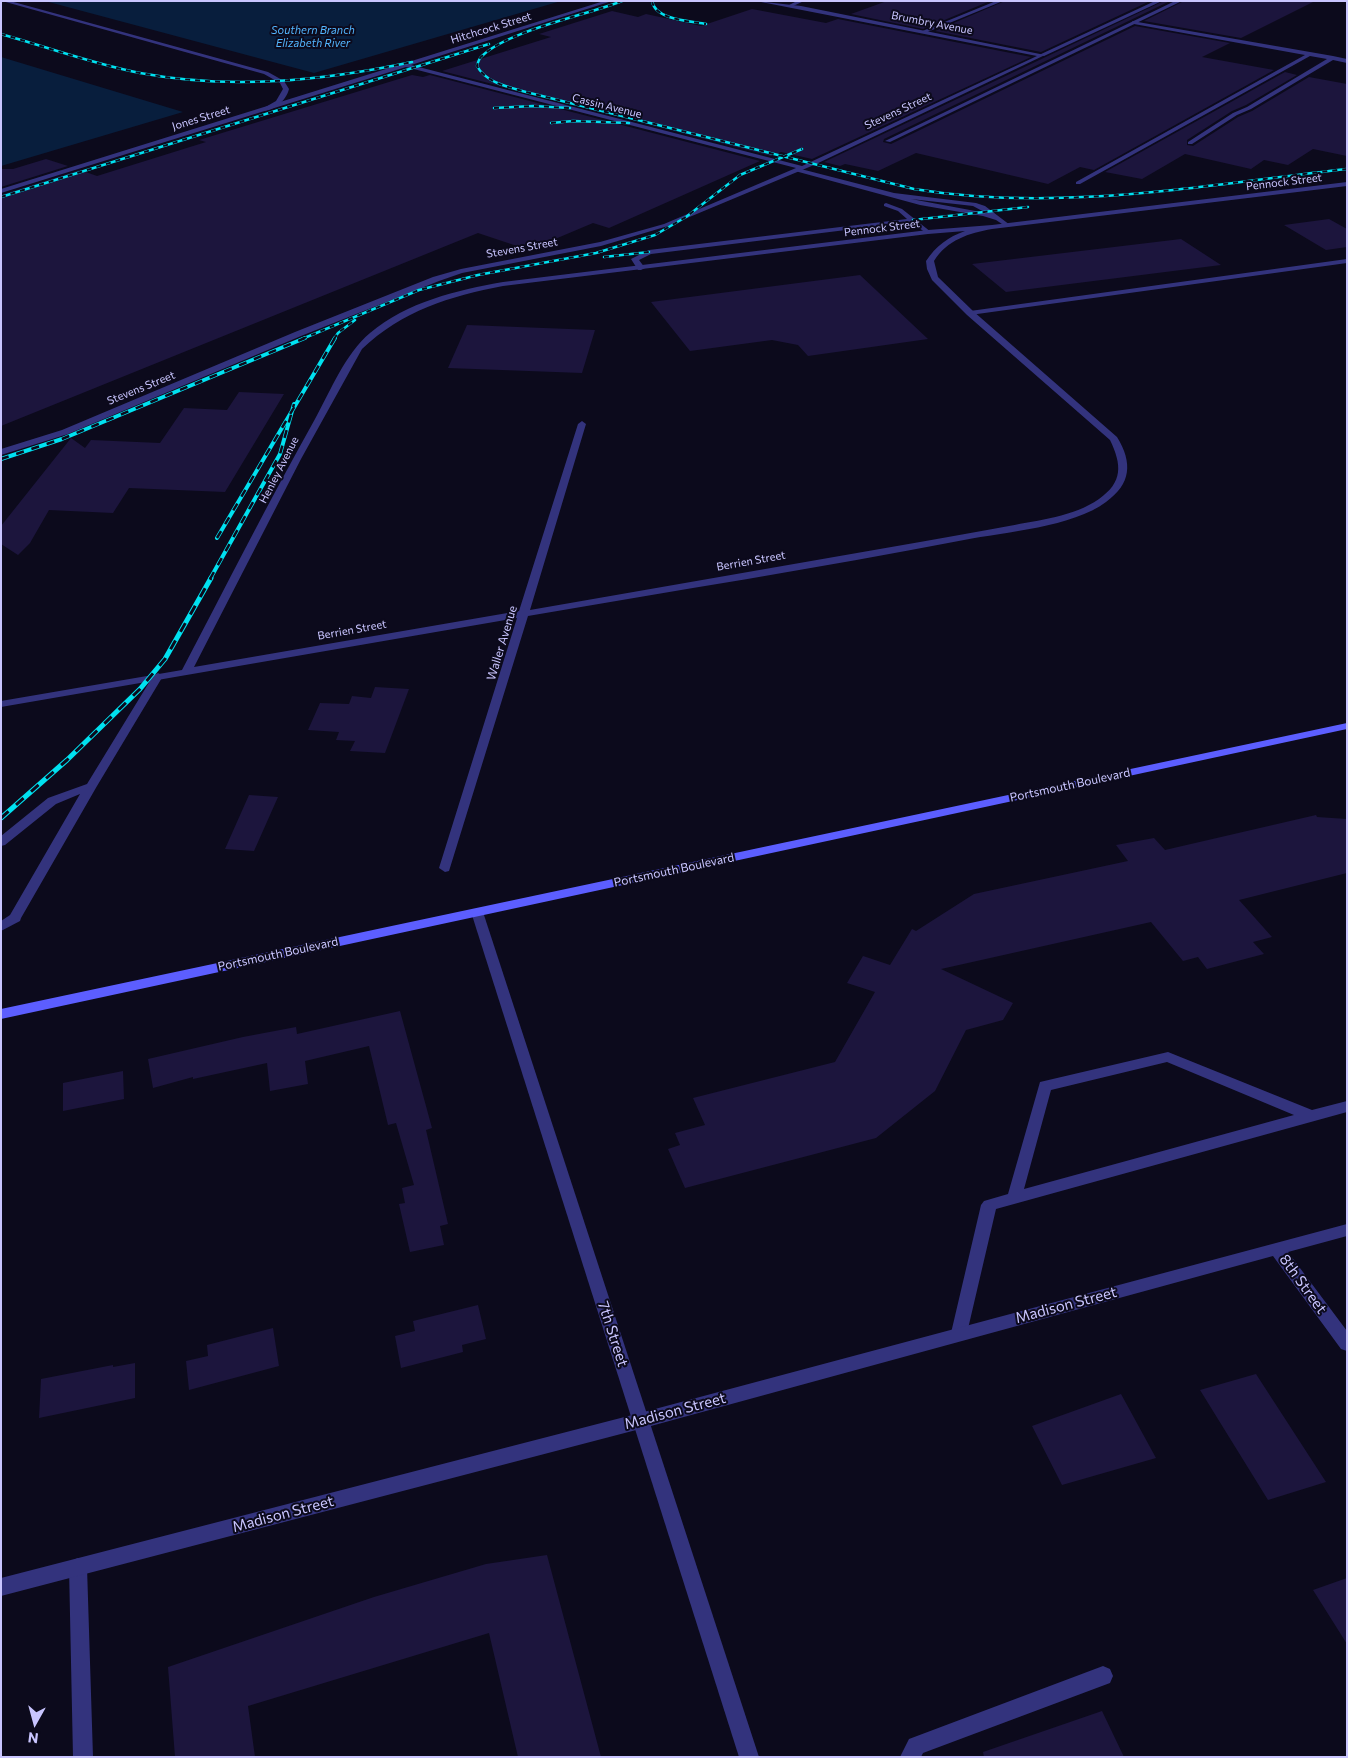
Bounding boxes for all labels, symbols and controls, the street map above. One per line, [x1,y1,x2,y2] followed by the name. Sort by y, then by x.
[449,9,533,47] street label: Hitchcock Street
[890,9,974,37] street label: Brumbry Avenue
[271,23,355,49] water label: Southern Branch Elizabeth River
[862,90,934,132] street label: Stevens Street
[571,91,643,121] street label: Cassin Avenue
[170,103,232,133] street label: Jones Street
[1245,171,1323,193] street label: Pennock Street
[843,217,921,239] street label: Pennock Street
[485,235,559,261] street label: Stevens Street
[105,368,177,408] street label: Stevens Street
[256,434,302,506] street label: Henley Avenue
[715,548,787,574] street label: Berrien Street
[484,604,520,682] street label: Waller Avenue
[316,617,388,643] street label: Berrien Street
[1008,765,1132,805] street label: Portsmouth Boulevard
[612,850,736,890] street label: Portsmouth Boulevard
[216,934,340,974] street label: Portsmouth Boulevard
[1275,1251,1331,1317] street label: 8th Street
[1013,1283,1119,1327] street label: Madison Street
[594,1299,632,1369] street label: 7th Street
[622,1389,728,1433] street label: Madison Street
[230,1492,336,1536] street label: Madison Street
[10,1698,60,1748] north arrow
[27,1729,39,1747] text: N

